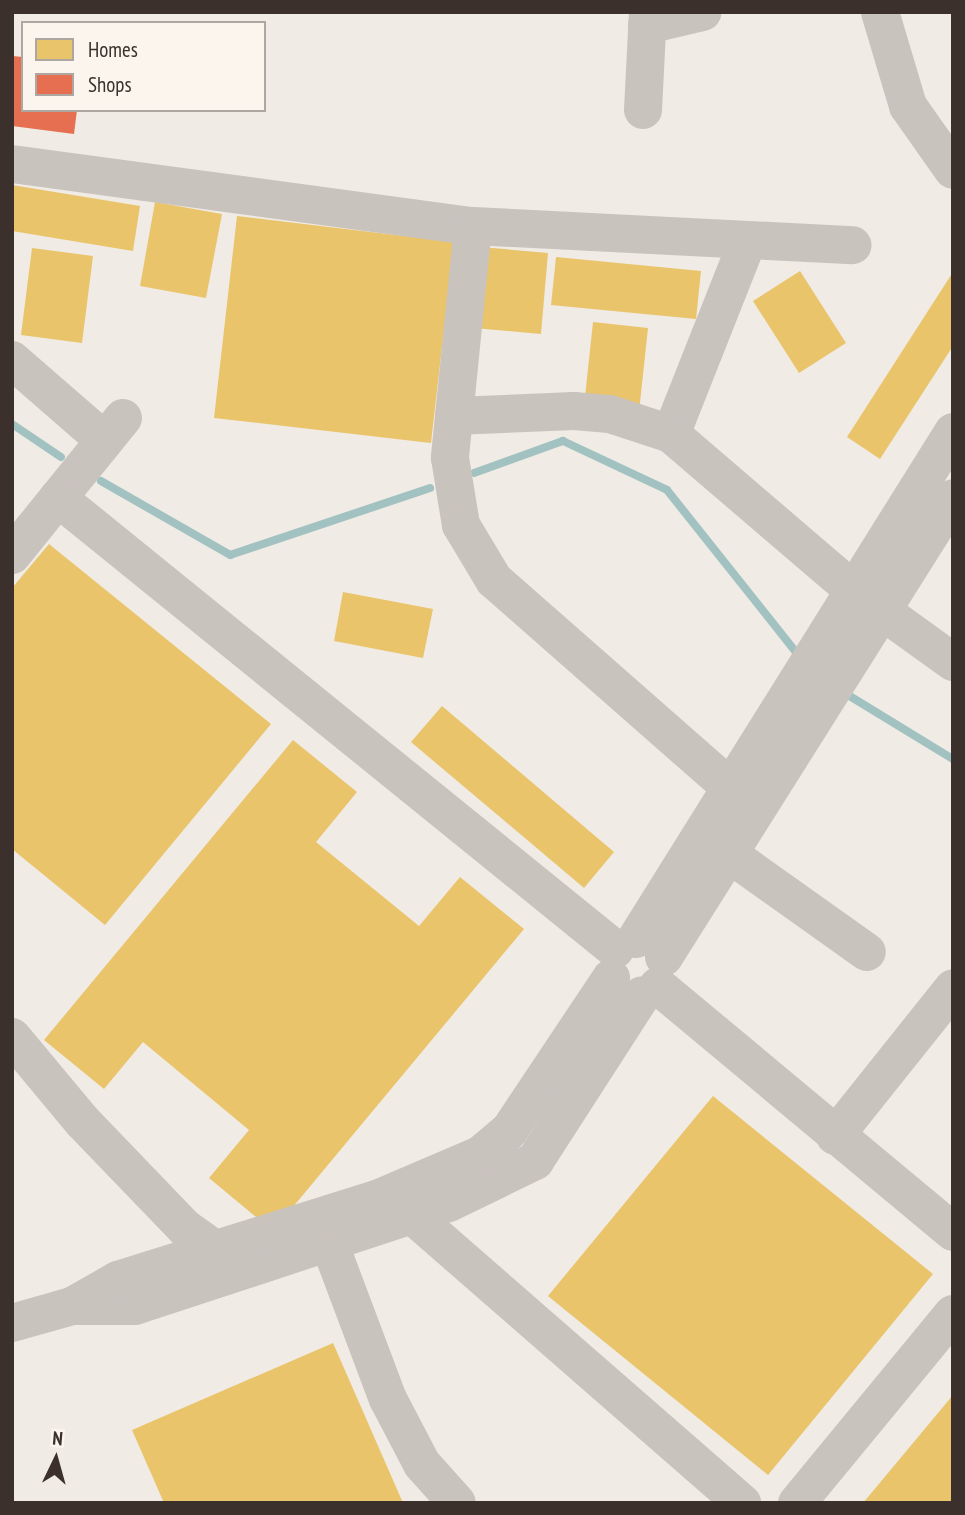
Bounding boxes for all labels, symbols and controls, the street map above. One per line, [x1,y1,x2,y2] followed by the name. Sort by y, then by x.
[21,21,266,112] legend
[88,36,138,63] text: Homes
[88,71,132,98] text: Shops
[21,1424,91,1494] north arrow
[52,1426,64,1450] text: N

